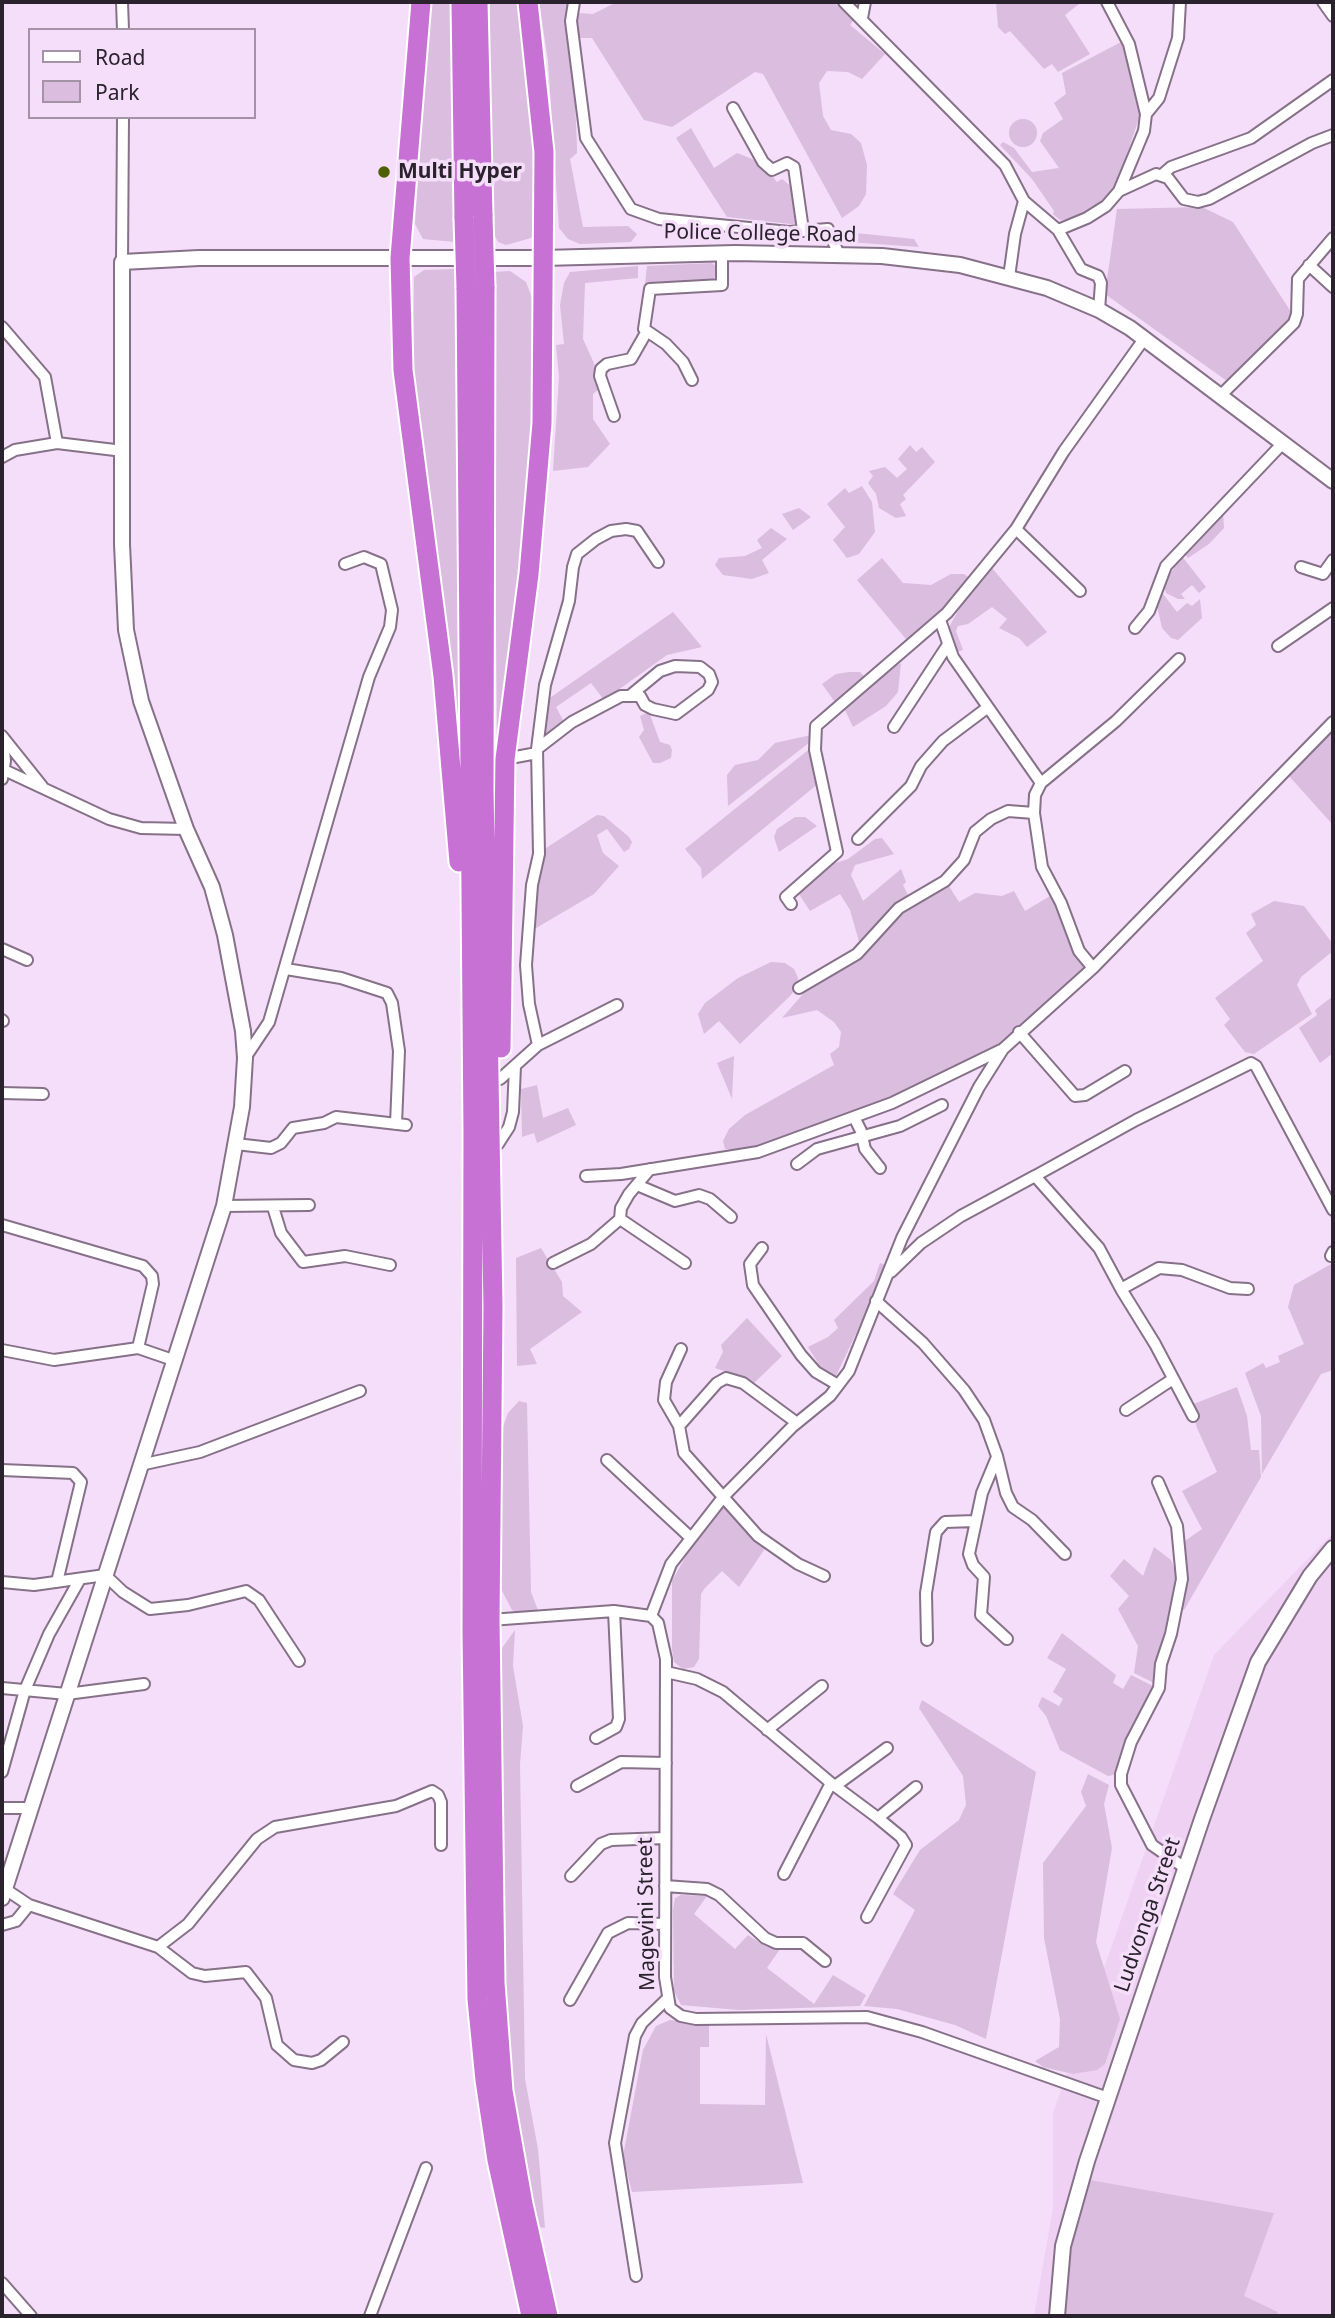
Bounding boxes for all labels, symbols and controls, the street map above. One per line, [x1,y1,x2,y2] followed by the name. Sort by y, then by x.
[28,28,256,119] legend
[95,43,145,71] text: Road
[95,78,139,106] text: Park
[398,159,522,185] place label: Multi Hyper
[376,164,392,180] marker: Multi Hyper
[663,220,857,248] street label: Police College Road
[1110,1834,1186,1996] street label: Ludvonga Street
[633,1837,661,1991] street label: Magevini Street

